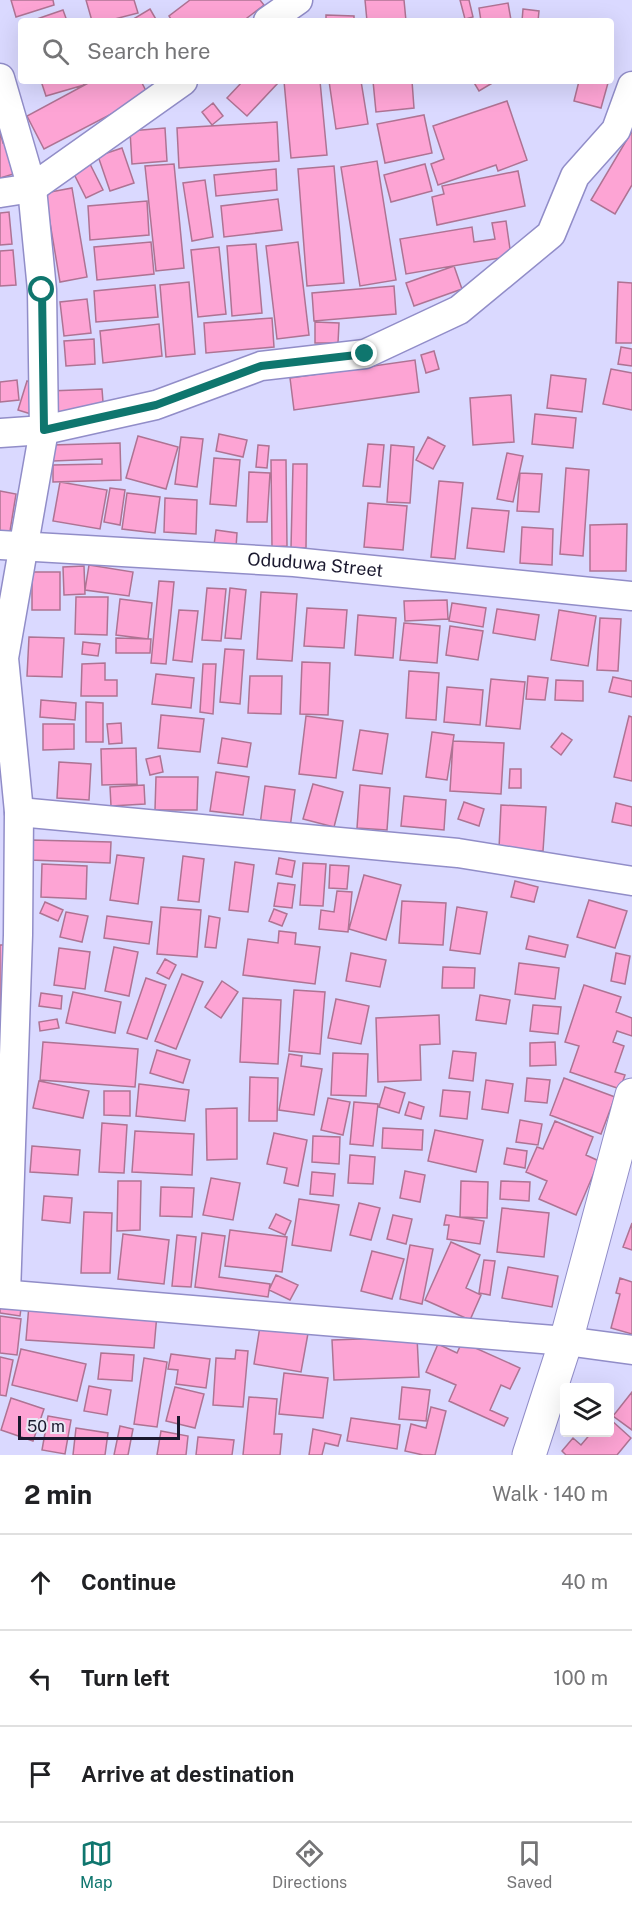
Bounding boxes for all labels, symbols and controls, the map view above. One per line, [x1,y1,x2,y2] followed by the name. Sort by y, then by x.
[18,18,614,84] search box
[39,35,72,68] icon: search
[87,38,211,64] text: Search here
[28,276,54,302] route start
[351,340,377,366] route end
[247,548,384,581] street label: Oduduwa Street
[560,1383,614,1437] map controls
[560,1383,614,1437] button: layers
[18,1413,180,1440] scale bar
[27,1417,65,1436] text: 50 m
[24,1479,92,1510] text: 2 min
[492,1482,608,1506] text: Walk · 140 m
[24,1566,57,1599] icon: ahead
[81,1569,176,1595] text: Continue
[561,1570,608,1594] text: 40 m
[24,1662,57,1695] icon: left
[81,1665,170,1691] text: Turn left
[553,1666,608,1690] text: 100 m
[24,1758,57,1791] icon: arrive
[81,1761,294,1787] text: Arrive at destination
[80,1837,113,1892] tab: Map
[272,1837,347,1892] tab: Directions
[507,1837,552,1892] tab: Saved

